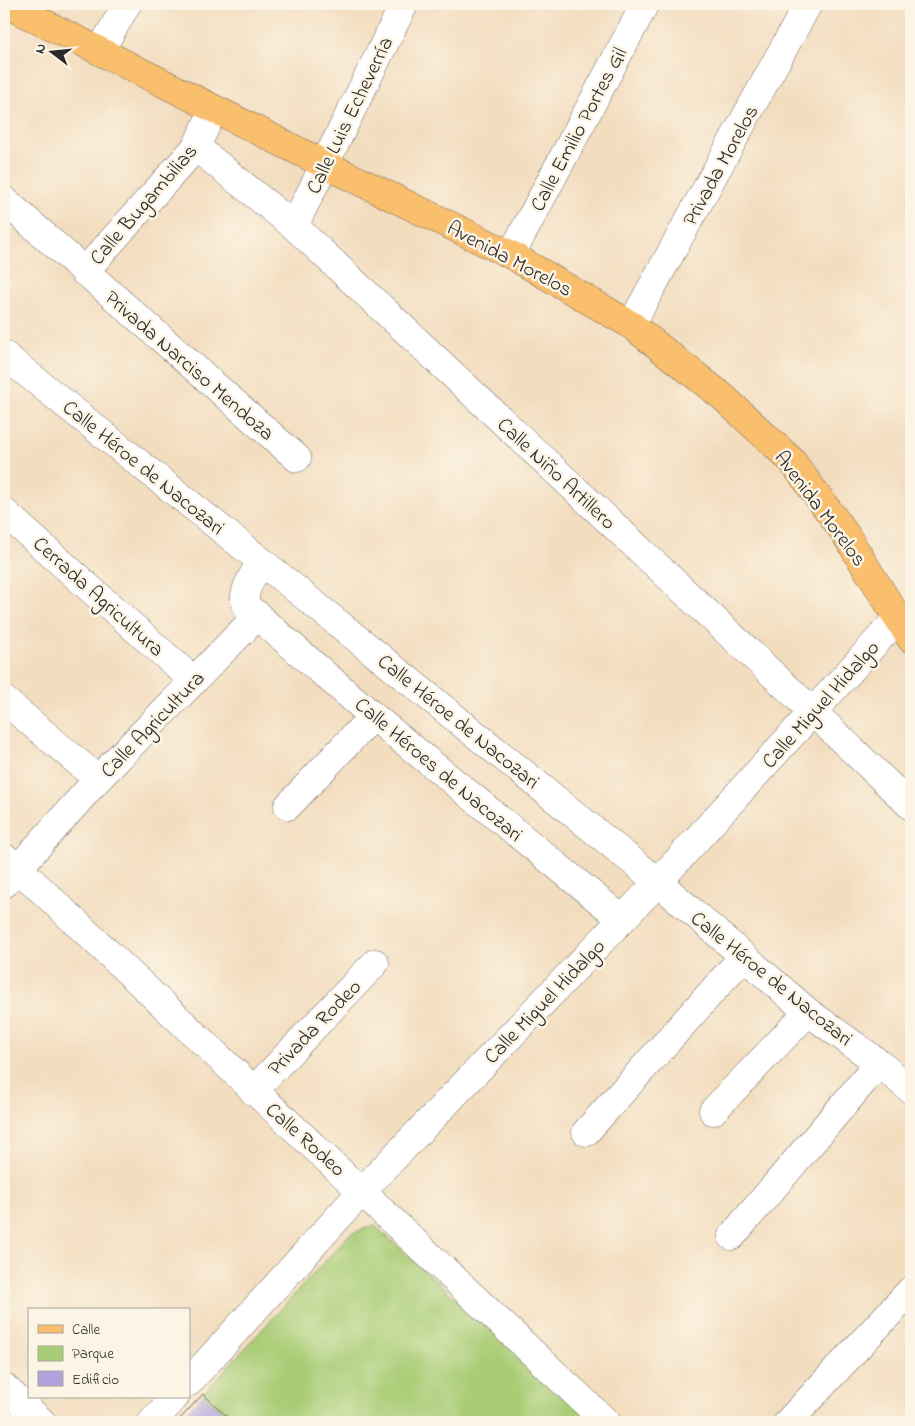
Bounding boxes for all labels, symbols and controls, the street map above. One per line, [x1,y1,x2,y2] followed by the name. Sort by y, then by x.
[28,28,78,78] north arrow
[300,32,402,200] street label: Calle Luis Echeverría
[30,41,52,56] text: N
[524,43,636,217] street label: Calle Emilio Portes Gil
[676,100,767,232] street label: Privada Morelos
[83,138,207,274] street label: Calle Bugambilias
[441,214,577,305] street label: Avenida Morelos
[97,284,280,449] street label: Privada Narciso Mendoza
[55,394,230,543] street label: Calle Héroe de Nacozari
[489,411,622,538] street label: Calle Niño Artillero
[766,445,873,573] street label: Avenida Morelos
[24,530,170,666] street label: Cerrada Agricultura
[756,634,889,778] street label: Calle Miguel Hidalgo
[370,648,545,797] street label: Calle Héroe de Nacozari
[94,665,214,787] street label: Calle Agricultura
[347,691,528,850] street label: Calle Héroes de Nacozari
[683,905,858,1054] street label: Calle Héroe de Nacozari
[478,933,615,1073] street label: Calle Miguel Hidalgo
[262,973,369,1083] street label: Privada Rodeo
[258,1096,352,1185] street label: Calle Rodeo
[28,1308,190,1398] legend
[72,1319,100,1341] text: Calle
[72,1343,114,1365] text: Parque
[72,1369,119,1391] text: Edificio

